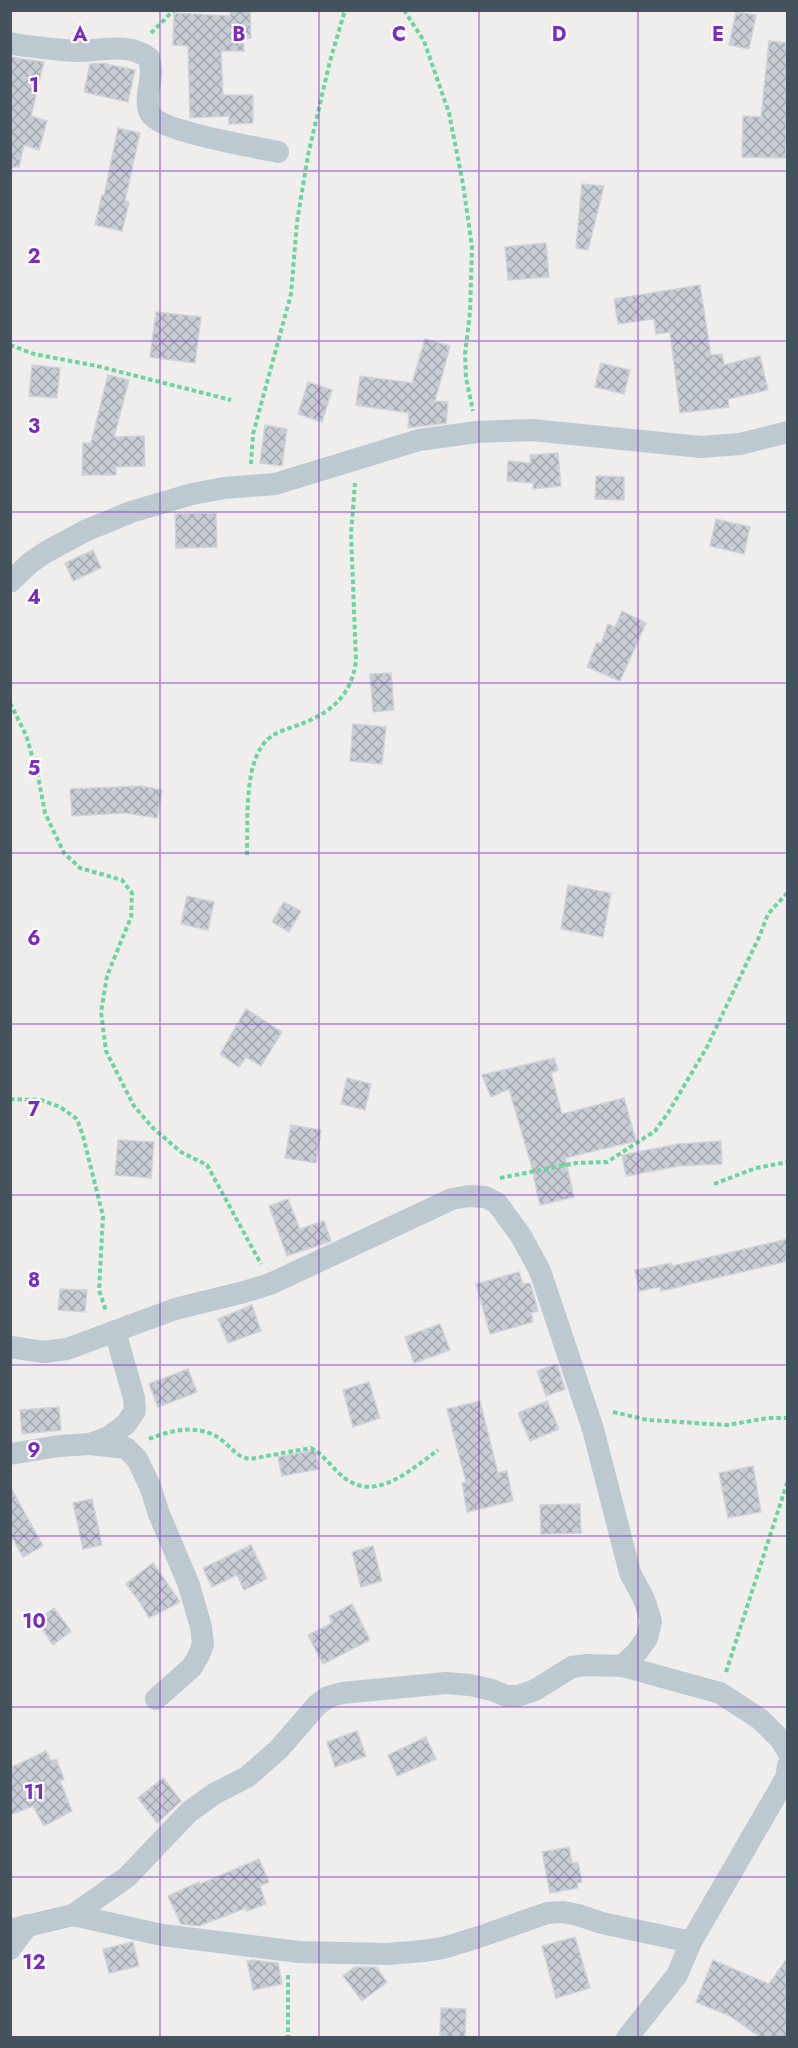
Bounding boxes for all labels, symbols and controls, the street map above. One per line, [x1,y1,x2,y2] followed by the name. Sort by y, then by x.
[72,20,88,49] text: A
[232,20,246,49] text: B
[392,20,406,49] text: C
[552,20,566,49] text: D
[712,20,724,49] text: E
[29,71,39,100] text: 1
[27,242,41,271] text: 2
[28,412,40,441] text: 3
[27,583,41,612] text: 4
[28,754,41,783] text: 5
[27,924,41,953] text: 6
[28,1095,41,1124] text: 7
[28,1266,40,1295] text: 8
[27,1436,41,1465] text: 9
[22,1607,46,1636] text: 10
[24,1778,44,1807] text: 11
[22,1948,46,1977] text: 12

